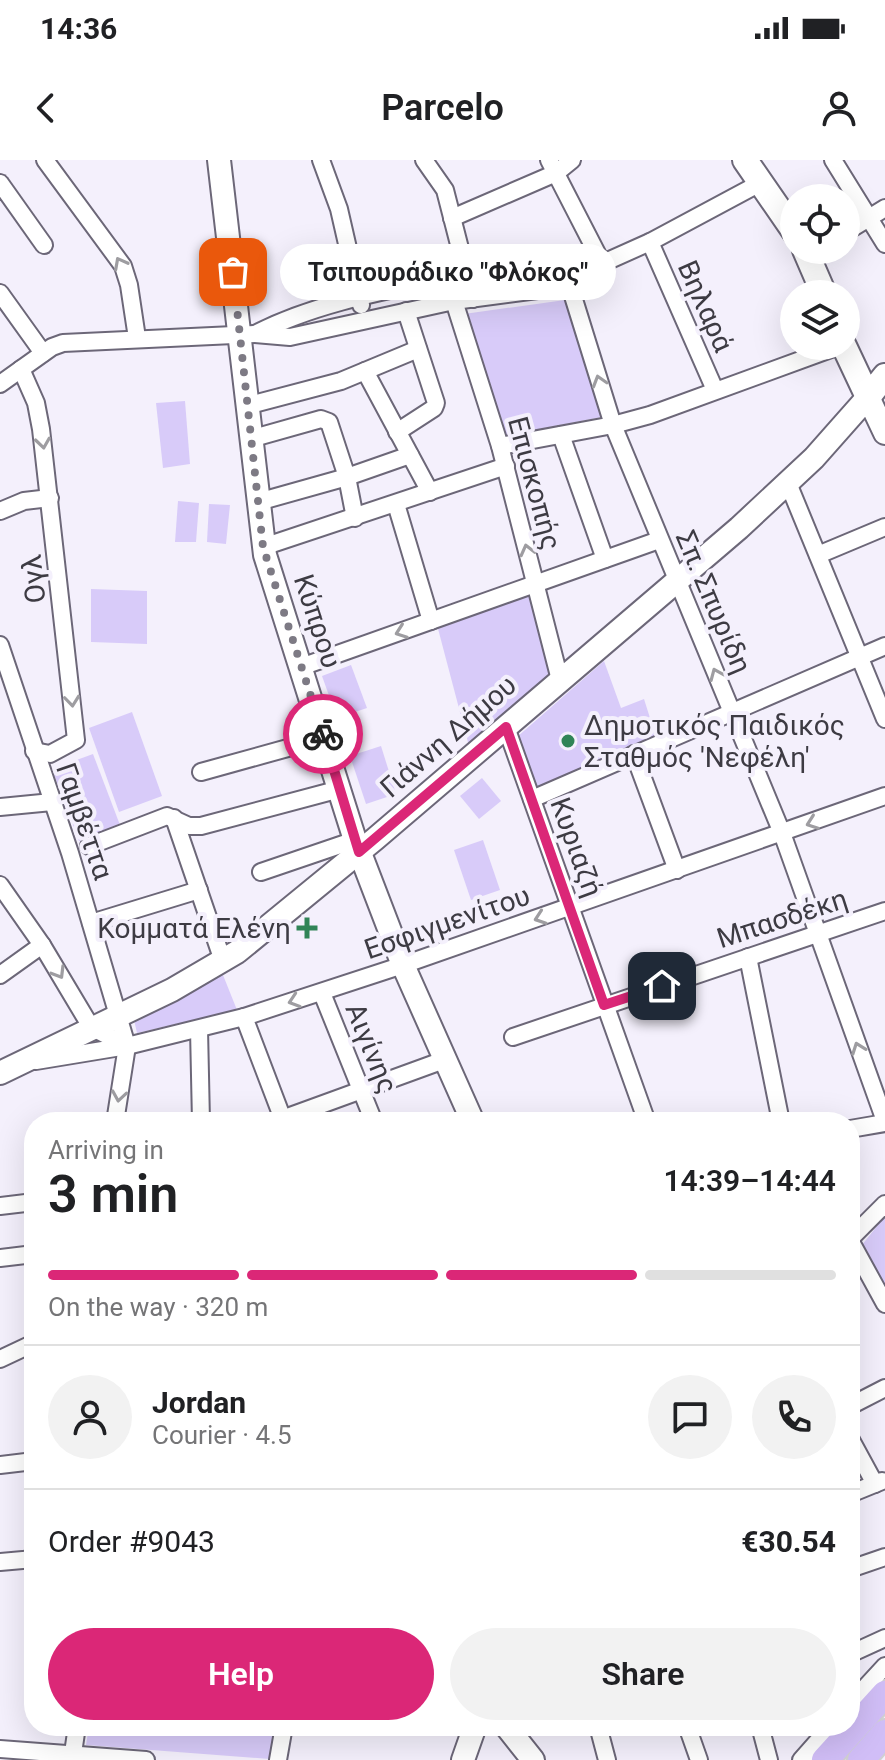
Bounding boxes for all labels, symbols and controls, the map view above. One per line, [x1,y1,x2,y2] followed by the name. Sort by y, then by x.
[40,11,117,46] text: 14:36
[24,86,68,130] icon: back
[817,86,861,130] icon: person
[381,87,504,129] text: Parcelo
[780,184,860,360] map controls
[780,184,860,264] button: locate
[199,238,267,306] pin
[281,244,617,300] callout: Τσιπουράδικο "Φλόκος"
[211,250,255,294] icon: bag
[671,255,740,357] street label: Βηλαρά
[114,256,129,271] one-way arrow
[308,257,588,287] text: Τσιπουράδικο "Φλόκος"
[780,280,860,360] button: layers
[592,374,608,388] one-way arrow
[501,413,568,553] street label: Επισκοπής
[34,437,51,450] one-way arrow
[669,526,758,678] street label: Σπ. Σπυρίδη
[519,544,536,558] one-way arrow
[15,553,52,605] street label: Ογλ
[287,570,348,672] street label: Κύπρου
[394,622,408,638] one-way arrow
[374,668,523,804] street label: Γιάννη Δήμου
[710,668,726,682] one-way arrow
[283,694,363,774] courier
[63,695,80,708] one-way arrow
[584,709,845,774] place label: Δημοτικός Παιδικός Σταθμός 'Νεφέλη'
[301,712,345,756] icon: bike
[559,732,577,750] marker: Δημοτικός Παιδικός Σταθμός 'Νεφέλη'
[49,758,120,884] street label: Γαμβέττα
[543,793,610,901] street label: Κυριαζή
[805,813,819,830] one-way arrow
[360,879,534,966] street label: Εσφιγμενίτου
[713,882,852,955] street label: Μπασδέκη
[534,908,548,924] one-way arrow
[97,912,291,945] place label: Κομματά Ελένη
[298,919,316,937] marker: Κομματά Ελένη
[628,952,696,1020] pin
[49,964,65,979] one-way arrow
[640,964,684,1008] icon: home
[287,992,301,1008] one-way arrow
[339,998,405,1098] street label: Αιγίνης
[852,1042,868,1056] one-way arrow
[111,1089,128,1103] one-way arrow
[48,1135,164,1165] text: Arriving in
[663,1163,836,1198] text: 14:39–14:44
[48,1164,178,1225] text: 3 min
[48,1292,268,1322] text: On the way · 320 m
[48,1375,132,1459] button: person
[648,1375,732,1459] button: chat
[752,1375,836,1459] button: phone
[152,1385,246,1420] text: Jordan
[152,1420,292,1450] text: Courier · 4.5
[48,1524,215,1559] text: Order #9043
[741,1524,836,1559] text: €30.54
[48,1628,434,1720] button: Help
[450,1628,836,1720] button: Share

